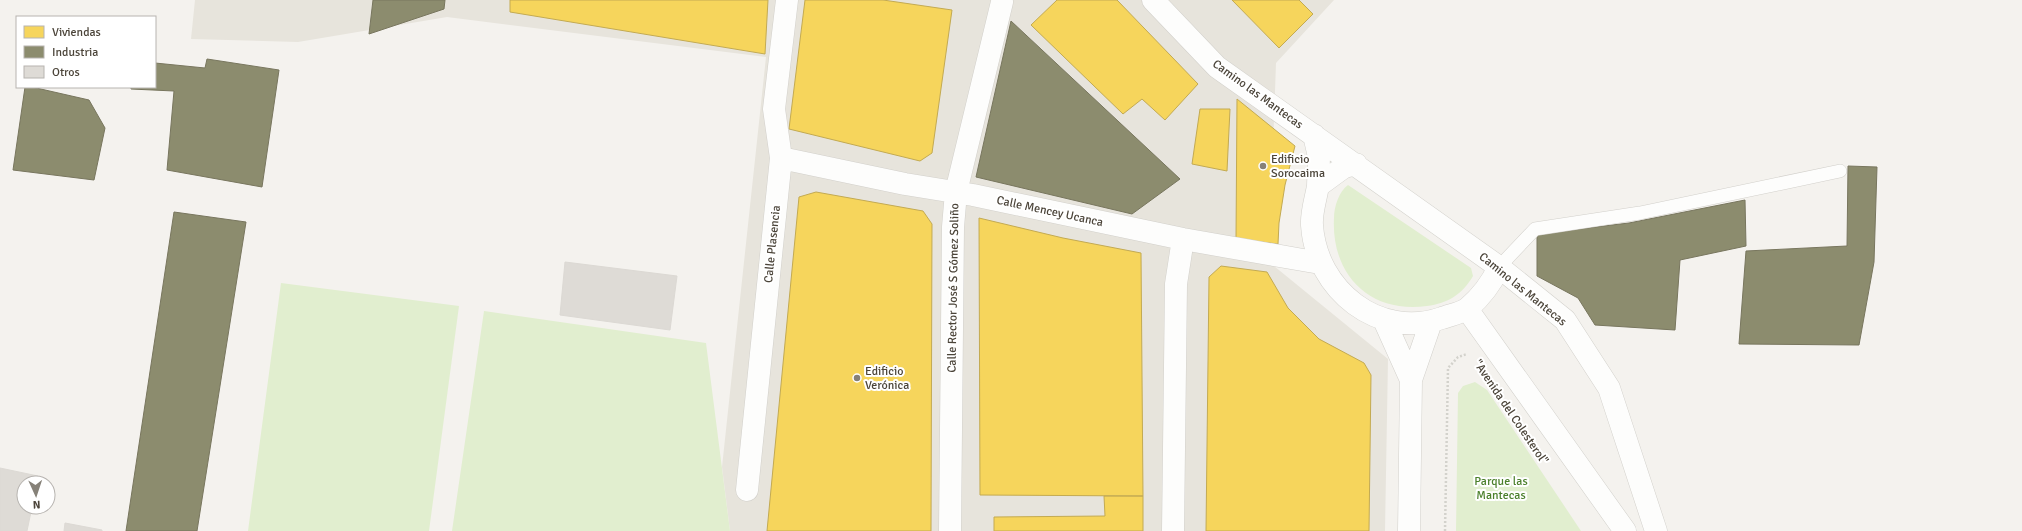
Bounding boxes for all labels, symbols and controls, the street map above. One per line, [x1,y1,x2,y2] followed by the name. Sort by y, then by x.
[16,16,156,88] legend
[52,25,101,40] text: Viviendas
[52,45,98,60] text: Industria
[1209,56,1306,132] street label: Camino las Mantecas
[52,65,80,80] text: Otros
[1271,152,1325,181] place label: Edificio Sorocaima
[1258,161,1268,171] marker: Edificio Sorocaima
[995,193,1105,230] street label: Calle Mencey Ucanca
[945,203,962,373] street label: Calle Rector José S Gómez Soliño
[761,204,784,284] street label: Calle Plasencia
[1476,249,1570,329] street label: Camino las Mantecas
[1470,357,1551,468] street label: "Avenida del Colesterol"
[865,364,909,393] place label: Edificio Verónica
[852,373,862,383] marker: Edificio Verónica
[1474,474,1528,503] park label: Parque las Mantecas
[16,475,56,515] north arrow
[32,498,41,511] text: N

